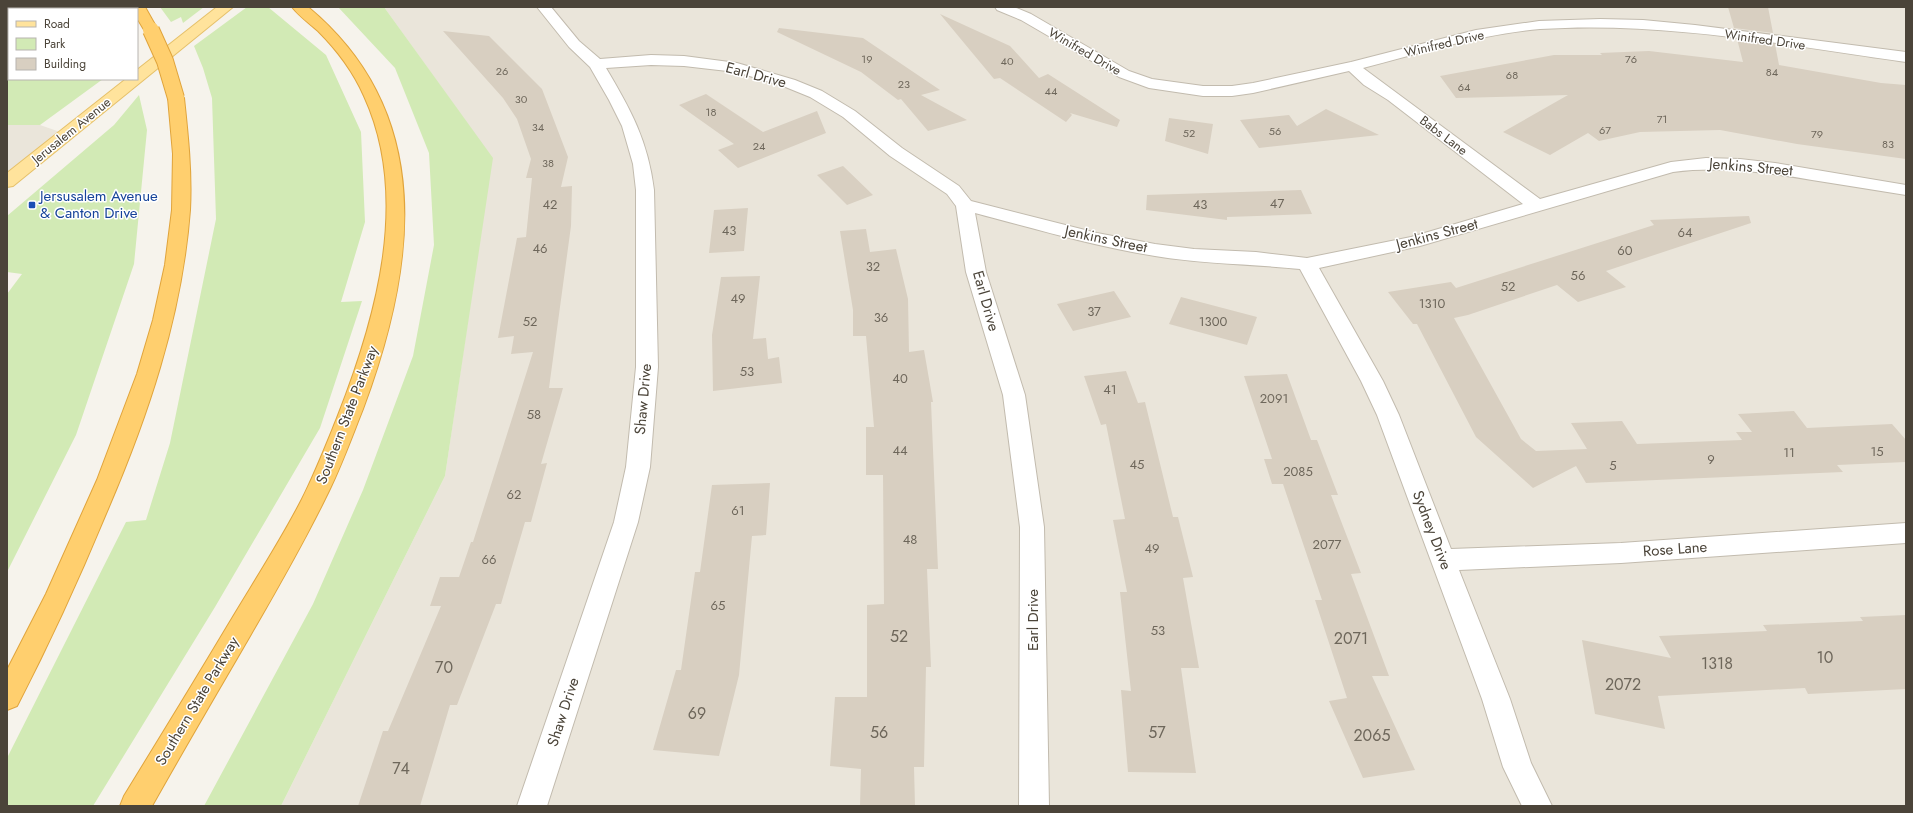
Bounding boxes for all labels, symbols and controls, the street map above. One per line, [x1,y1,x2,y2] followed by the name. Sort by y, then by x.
[8,8,138,80] legend
[44,15,70,33] text: Road
[1045,23,1125,80] street label: Winifred Drive
[1723,24,1807,55] street label: Winifred Drive
[1402,25,1486,62] street label: Winifred Drive
[44,35,66,53] text: Park
[861,51,873,67] house number: 19
[1625,51,1637,67] house number: 76
[1000,53,1014,69] house number: 40
[44,55,86,73] text: Building
[723,56,789,94] street label: Earl Drive
[496,63,508,79] house number: 26
[1766,64,1779,80] house number: 84
[1506,67,1518,83] house number: 68
[898,76,910,92] house number: 23
[1458,79,1471,95] house number: 64
[1045,83,1058,99] house number: 44
[515,91,528,107] house number: 30
[26,92,115,169] street label: Jerusalem Avenue
[706,104,716,120] house number: 18
[1416,111,1472,160] street label: Babs Lane
[1657,111,1667,127] house number: 71
[532,119,545,135] house number: 34
[1599,122,1611,138] house number: 67
[1269,123,1281,139] house number: 56
[1183,125,1195,141] house number: 52
[1811,126,1823,142] house number: 79
[1882,136,1894,152] house number: 83
[753,138,766,154] house number: 24
[1706,152,1794,182] street label: Jenkins Street
[542,155,554,171] house number: 38
[38,185,158,224] place label: Jersusalem Avenue & Canton Drive
[1270,194,1284,213] house number: 47
[543,195,557,214] house number: 42
[1193,195,1207,214] house number: 43
[27,200,37,210] marker: Jersusalem Avenue & Canton Drive
[1392,212,1481,256] street label: Jenkins Street
[1061,219,1150,259] street label: Jenkins Street
[722,221,736,240] house number: 43
[1677,223,1693,242] house number: 64
[532,239,548,258] house number: 46
[1617,241,1633,260] house number: 60
[866,257,880,276] house number: 32
[1571,266,1585,285] house number: 56
[967,268,1005,334] street label: Earl Drive
[1501,277,1515,296] house number: 52
[730,289,746,308] house number: 49
[1419,294,1445,313] house number: 1310
[1087,302,1101,321] house number: 37
[874,308,888,327] house number: 36
[523,312,537,331] house number: 52
[1199,312,1227,331] house number: 1300
[310,342,384,487] street label: Southern State Parkway
[629,362,657,435] street label: Shaw Drive
[740,362,754,381] house number: 53
[892,369,908,388] house number: 40
[1103,380,1117,399] house number: 41
[1260,389,1288,408] house number: 2091
[527,405,541,424] house number: 58
[892,441,908,460] house number: 44
[1870,442,1884,461] house number: 15
[1783,443,1795,462] house number: 11
[1707,450,1715,469] house number: 9
[1130,455,1144,474] house number: 45
[1609,456,1617,475] house number: 5
[1283,462,1313,481] house number: 2085
[507,485,521,504] house number: 62
[1407,487,1457,573] street label: Sydney Drive
[731,501,745,520] house number: 61
[903,530,917,549] house number: 48
[1313,535,1342,554] house number: 2077
[1642,536,1708,562] street label: Rose Lane
[1144,539,1160,558] house number: 49
[482,550,496,569] house number: 66
[1022,589,1044,651] street label: Earl Drive
[711,596,725,615] house number: 65
[1151,621,1165,640] house number: 53
[890,625,908,648] house number: 52
[1334,627,1368,650] house number: 2071
[150,632,244,770] street label: Southern State Parkway
[1817,646,1833,669] house number: 10
[1701,652,1733,675] house number: 1318
[435,656,453,679] house number: 70
[1605,673,1641,696] house number: 2072
[542,674,585,749] street label: Shaw Drive
[688,702,706,725] house number: 69
[870,721,888,744] house number: 56
[1148,721,1166,744] house number: 57
[1354,724,1390,747] house number: 2065
[392,757,410,780] house number: 74

